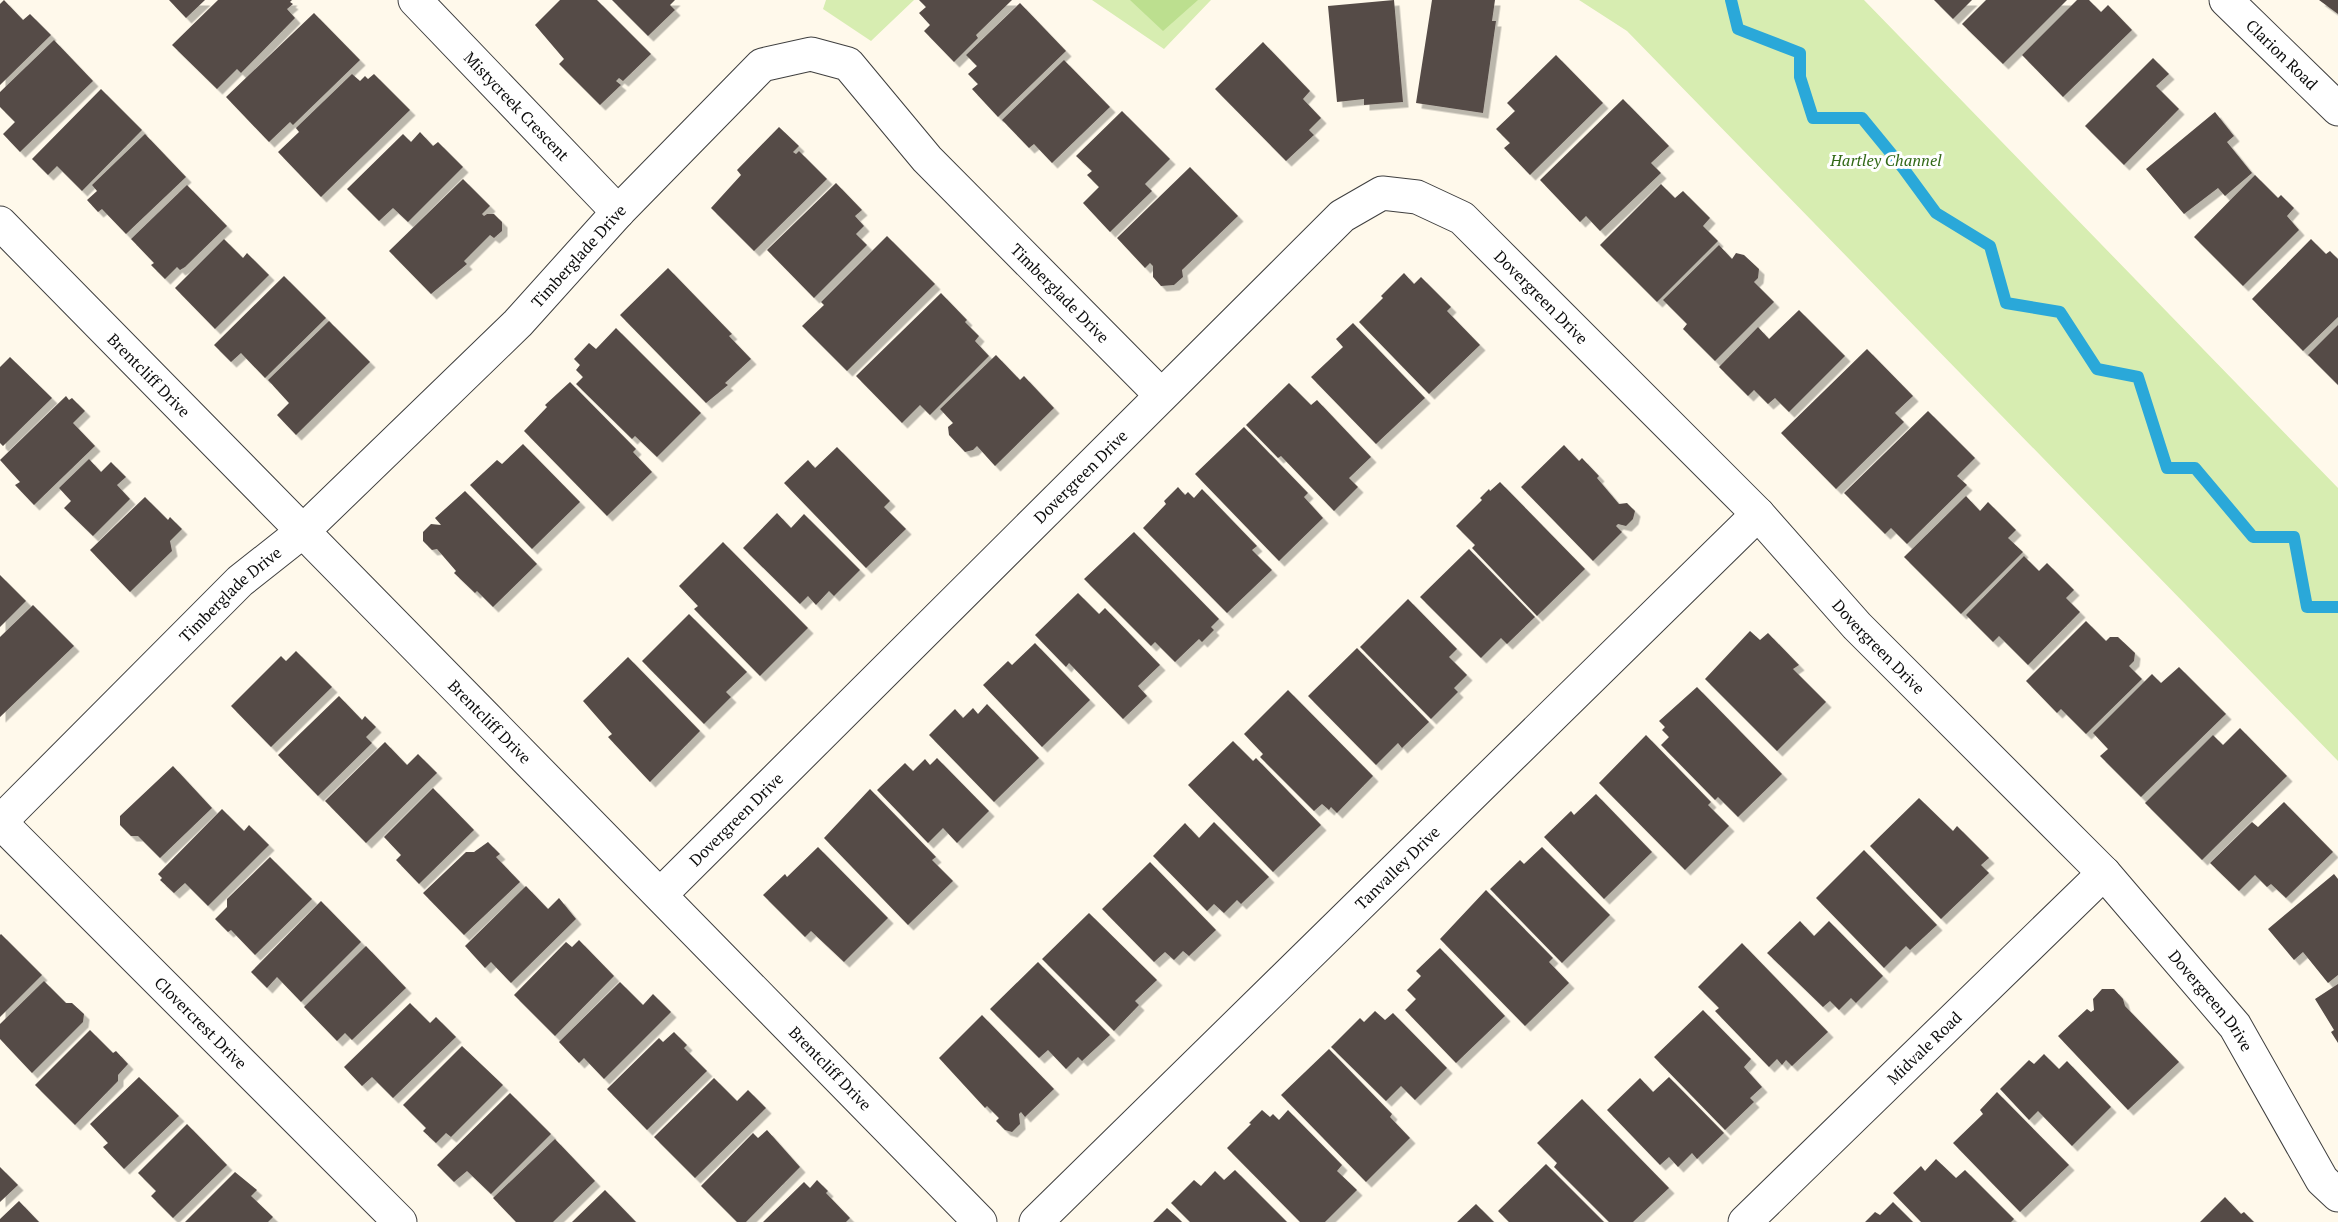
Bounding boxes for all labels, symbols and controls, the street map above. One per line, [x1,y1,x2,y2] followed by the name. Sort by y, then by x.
[2241,14,2323,95] street label: Clarion Road
[459,47,574,166] street label: Mistycreek Crescent
[1829,149,1942,171] park label: Hartley Channel
[526,199,631,312] street label: Timberglade Drive
[1006,239,1114,348] street label: Timberglade Drive
[1489,245,1593,349] street label: Dovergreen Drive
[103,328,195,422] street label: Brentcliff Drive
[1029,425,1132,528] street label: Dovergreen Drive
[174,541,286,647] street label: Timberglade Drive
[1827,595,1930,699] street label: Dovergreen Drive
[444,675,536,768] street label: Brentcliff Drive
[684,768,788,871] street label: Dovergreen Drive
[1350,821,1445,914] street label: Tanvalley Drive
[2164,945,2258,1055] street label: Dovergreen Drive
[150,972,252,1074] street label: Clovercrest Drive
[1882,1006,1967,1089] street label: Midvale Road
[784,1021,877,1115] street label: Brentcliff Drive

